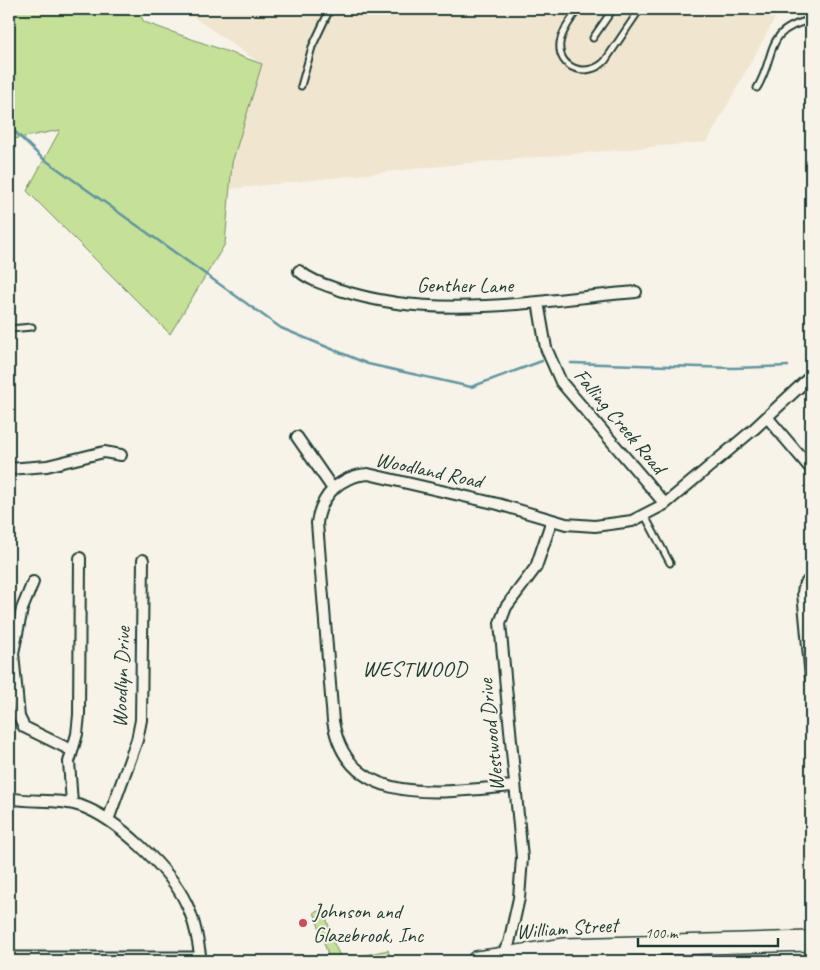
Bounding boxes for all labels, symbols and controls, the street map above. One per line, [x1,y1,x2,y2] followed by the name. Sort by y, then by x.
[417,272,515,298] street label: Genther Lane
[568,363,674,482] street label: Falling Creek Road
[373,446,488,495] street label: Woodland Road
[106,625,136,728] street label: Woodlyn Drive
[362,655,469,683] district label: WESTWOOD
[472,676,510,792] street label: Westwood Drive
[312,898,425,948] place label: Johnson and Glazebrook, Inc
[515,911,622,945] street label: William Street
[638,915,778,947] scale bar
[297,917,309,929] marker: Johnson and Glazebrook, Inc
[645,924,679,943] text: 100 m

